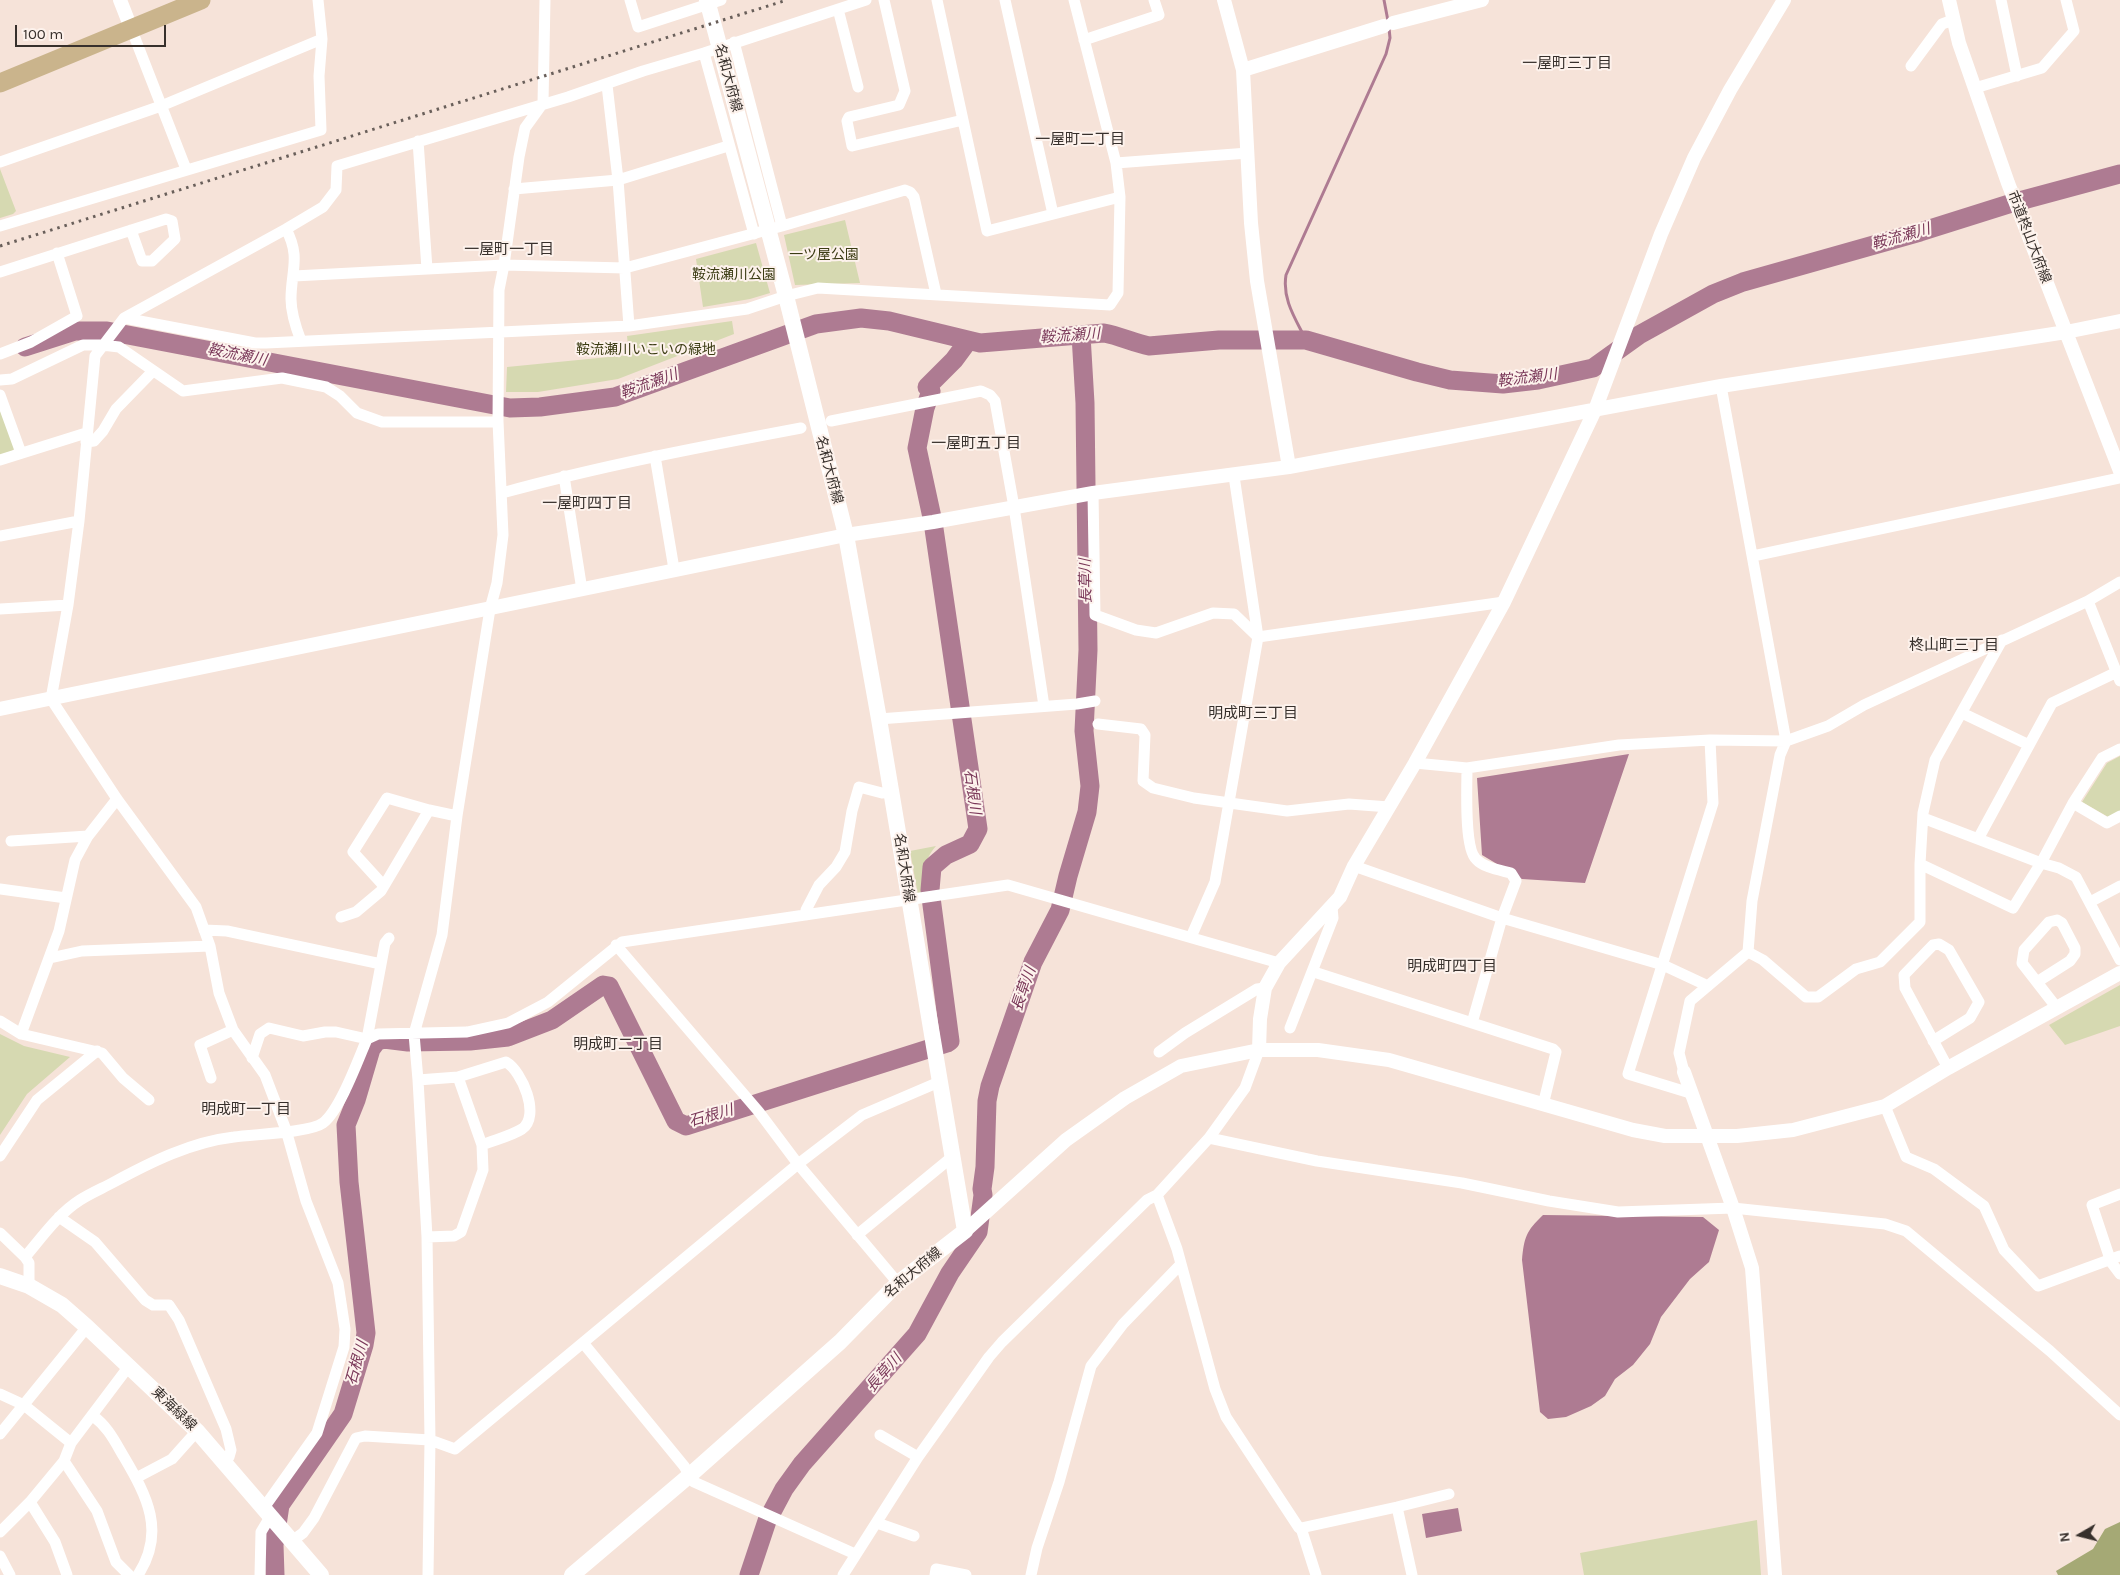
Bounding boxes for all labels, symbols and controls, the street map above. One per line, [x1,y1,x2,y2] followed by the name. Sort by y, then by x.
[18,15,169,47] scale bar
[23,25,63,43] text: 100 m
[711,42,745,114] street label: 名和大府線
[1522,55,1612,73] district label: 一屋町三丁目
[1035,131,1125,149] district label: 一屋町二丁目
[2004,188,2054,286] street label: 市道柊山大府線
[1870,220,1932,254] water label: 鞍流瀬川
[464,241,554,259] district label: 一屋町一丁目
[789,247,859,263] park label: 一ツ屋公園
[692,267,776,283] park label: 鞍流瀬川公園
[1039,325,1101,347] water label: 鞍流瀬川
[206,340,268,370] water label: 鞍流瀬川
[576,342,716,358] park label: 鞍流瀬川いこいの緑地
[618,365,680,403] water label: 鞍流瀬川
[1496,365,1558,391] water label: 鞍流瀬川
[812,434,846,506] street label: 名和大府線
[931,435,1021,453] district label: 一屋町五丁目
[542,495,632,513] district label: 一屋町四丁目
[1077,558,1095,604] water label: 長草川
[1909,637,1999,655] district label: 柊山町三丁目
[1208,705,1298,723] district label: 明成町三丁目
[960,768,984,816] water label: 石根川
[890,832,918,904] street label: 名和大府線
[1407,958,1497,976] district label: 明成町四丁目
[1008,965,1040,1013] water label: 長草川
[573,1036,663,1054] district label: 明成町二丁目
[201,1101,291,1119] district label: 明成町一丁目
[687,1101,735,1131] water label: 石根川
[881,1244,945,1302] street label: 名和大府線
[342,1339,372,1387] water label: 石根川
[862,1350,906,1396] water label: 長草川
[148,1384,200,1434] street label: 東海緑線
[2055,1510,2105,1560] north arrow
[2056,1531,2074,1543] text: N

